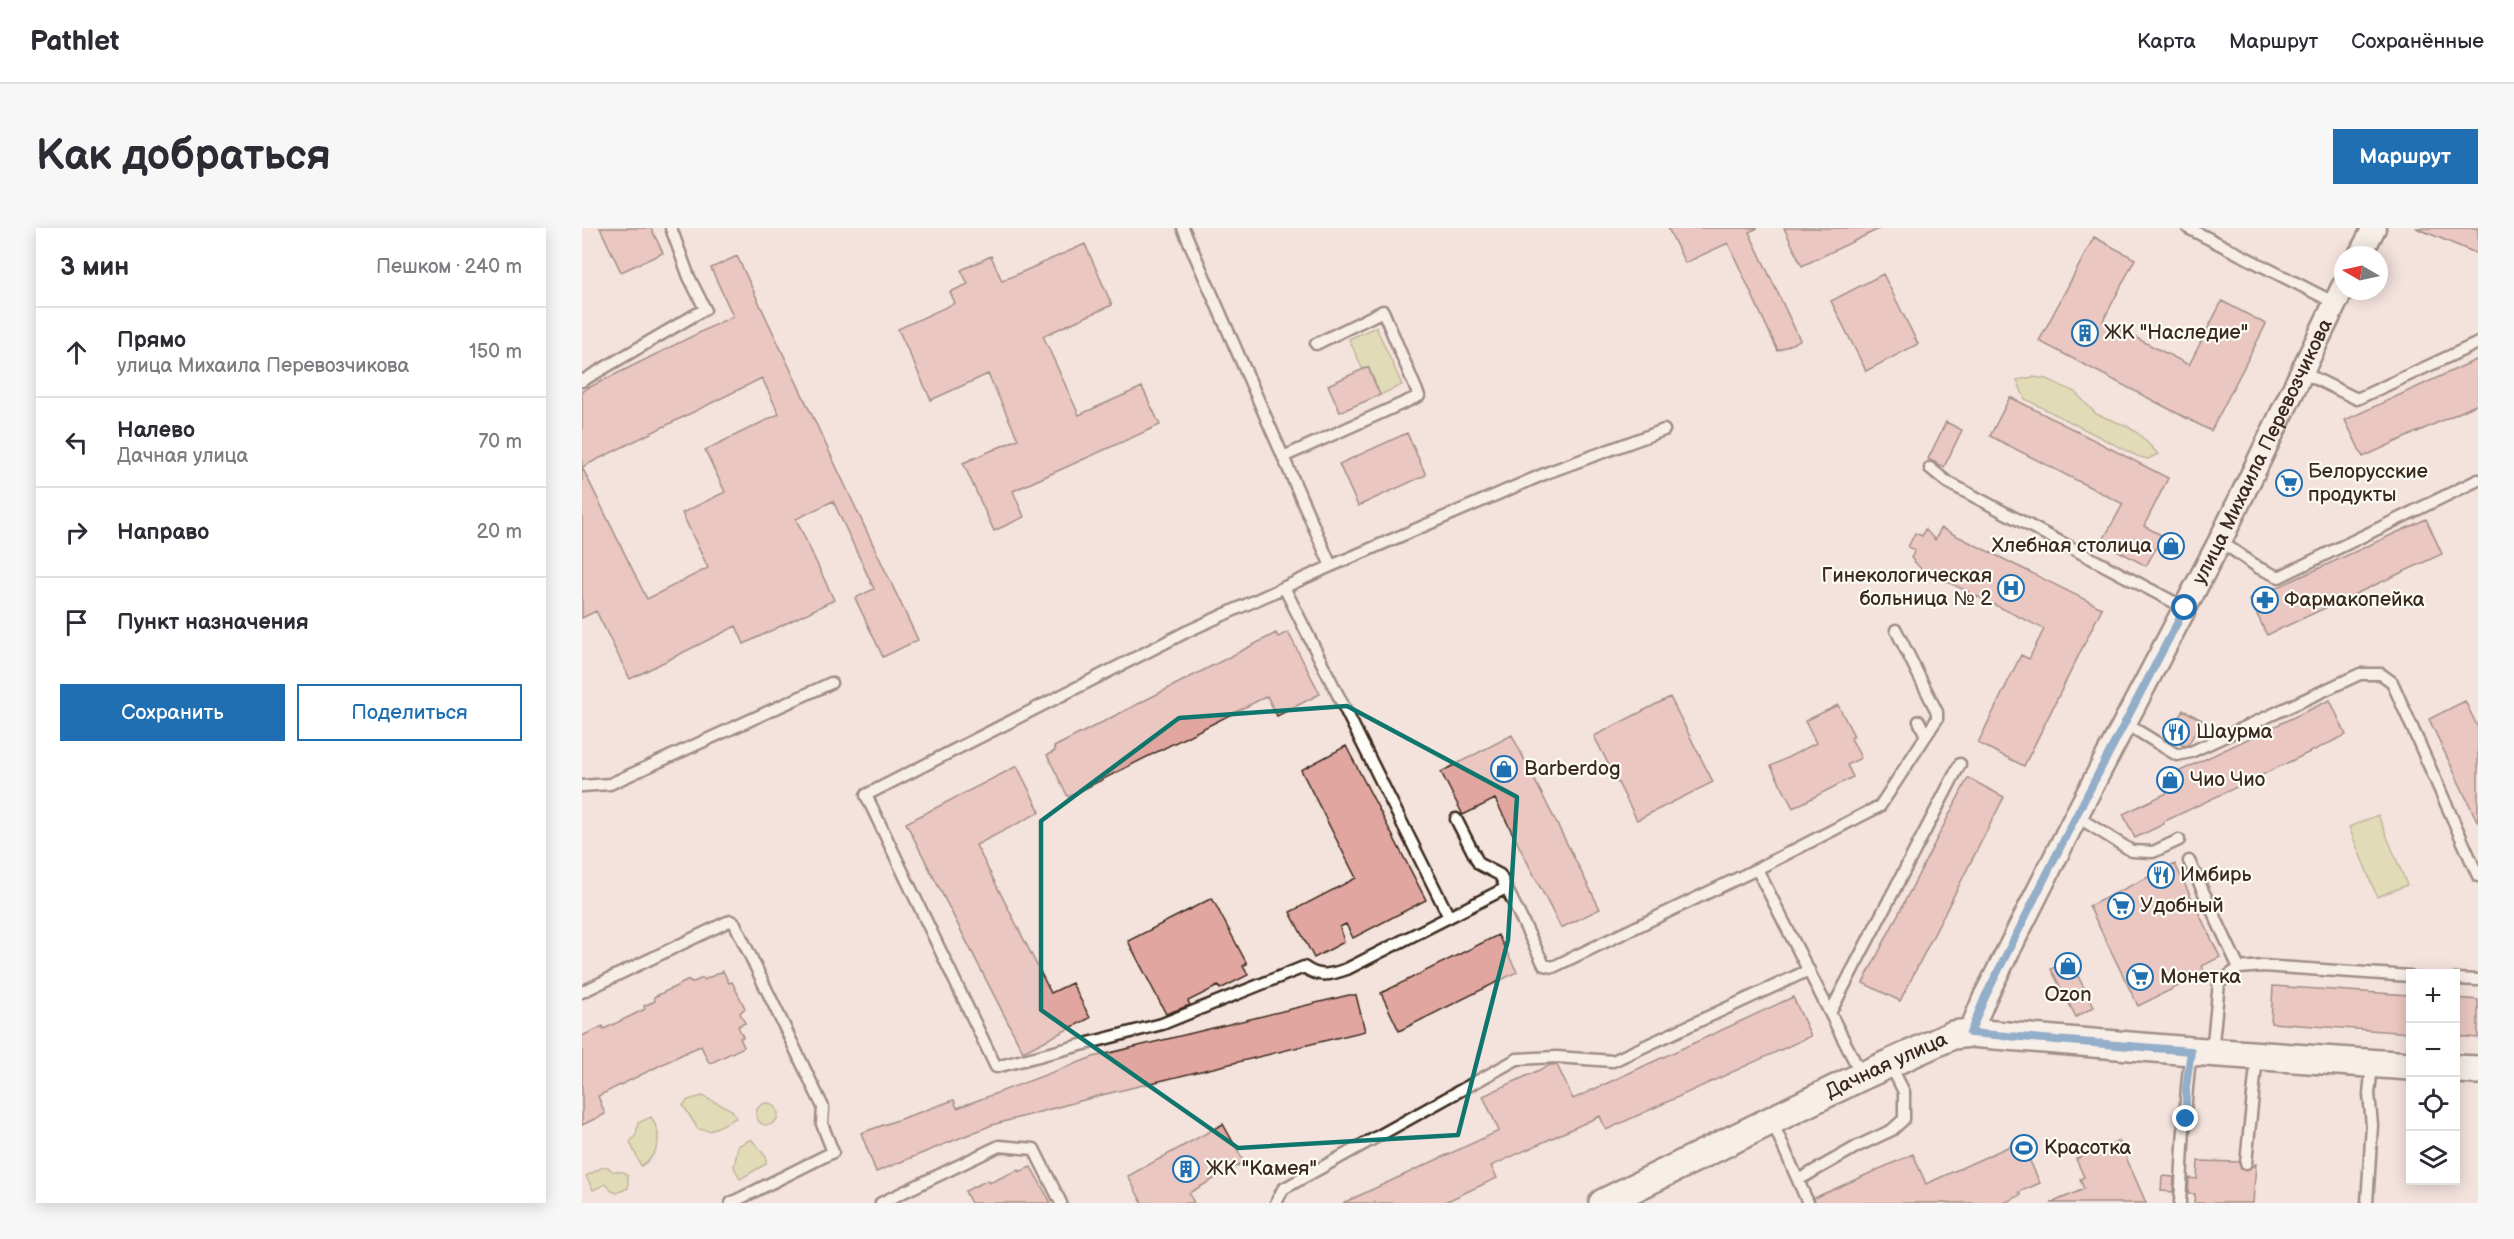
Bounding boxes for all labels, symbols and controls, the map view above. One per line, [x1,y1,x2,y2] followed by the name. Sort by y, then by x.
[30,25,119,58] text: Pathlet
[2137,29,2196,54] text: Карта
[2229,29,2318,54] text: Маршрут
[2351,29,2484,54] text: Сохранённые
[2333,129,2478,184] button: Маршрут
[36,131,331,182] text: Как добраться
[2334,246,2388,300] north arrow
[60,252,129,283] text: 3 мин
[376,255,522,279] text: Пешком · 240 m
[2187,315,2338,588] street label: улица Михаила Перевозчикова
[2070,318,2100,348] building icon: ЖК "Наследие"
[2104,321,2248,345] place label: ЖК "Наследие"
[117,327,186,354] text: Прямо
[60,336,93,369] icon: ahead
[469,340,522,364] text: 150 m
[117,354,409,378] text: улица Михаила Перевозчикова
[117,417,195,444] text: Налево
[60,426,93,459] icon: left
[478,430,522,454] text: 70 m
[117,444,248,468] text: Дачная улица
[2308,460,2428,507] place label: Белорусские продукты
[2274,468,2304,498] supermarket icon: Белорусские продукты
[60,516,93,549] icon: right
[117,519,209,546] text: Направо
[477,520,522,544] text: 20 m
[2156,531,2186,561] shop icon: Хлебная столица
[1992,534,2152,558] place label: Хлебная столица
[1822,564,1992,611] place label: Гинекологическая больница № 2
[1996,573,2026,603] hospital icon: Гинекологическая больница № 2
[2250,585,2280,615] pharmacy icon: Фармакопейка
[2284,588,2425,612] place label: Фармакопейка
[2171,594,2197,620] route start
[60,606,93,639] icon: arrive
[117,609,309,636] text: Пункт назначения
[60,684,285,741] button: Сохранить
[297,684,522,741] button: Поделиться
[2161,717,2191,747] restaurant icon: Шаурма
[2196,720,2273,744] place label: Шаурма
[1489,754,1519,784] shop icon: Barberdog
[1524,757,1621,781] place label: Barberdog
[2155,765,2185,795] shop icon: Чио Чио
[2190,768,2265,792] place label: Чио Чио
[2146,860,2176,890] restaurant icon: Имбирь
[2180,863,2251,887] place label: Имбирь
[2106,891,2136,921] supermarket icon: Удобный
[2140,894,2224,918] place label: Удобный
[2053,951,2083,981] shop icon: Ozon
[2125,962,2155,992] supermarket icon: Монетка
[2160,965,2241,989] place label: Монетка
[2406,969,2460,1185] map controls
[2406,969,2460,1023] button: +
[2045,983,2091,1007] place label: Ozon
[2406,1023,2460,1077] button: −
[1822,1027,1951,1104] street label: Дачная улица
[2406,1077,2460,1131] button: locate
[2172,1105,2198,1131] route end
[2406,1131,2460,1185] button: layers
[2009,1133,2039,1163] sports icon: Красотка
[2044,1136,2131,1160] place label: Красотка
[1171,1154,1201,1184] building icon: ЖК "Камея"
[1206,1157,1317,1181] place label: ЖК "Камея"

